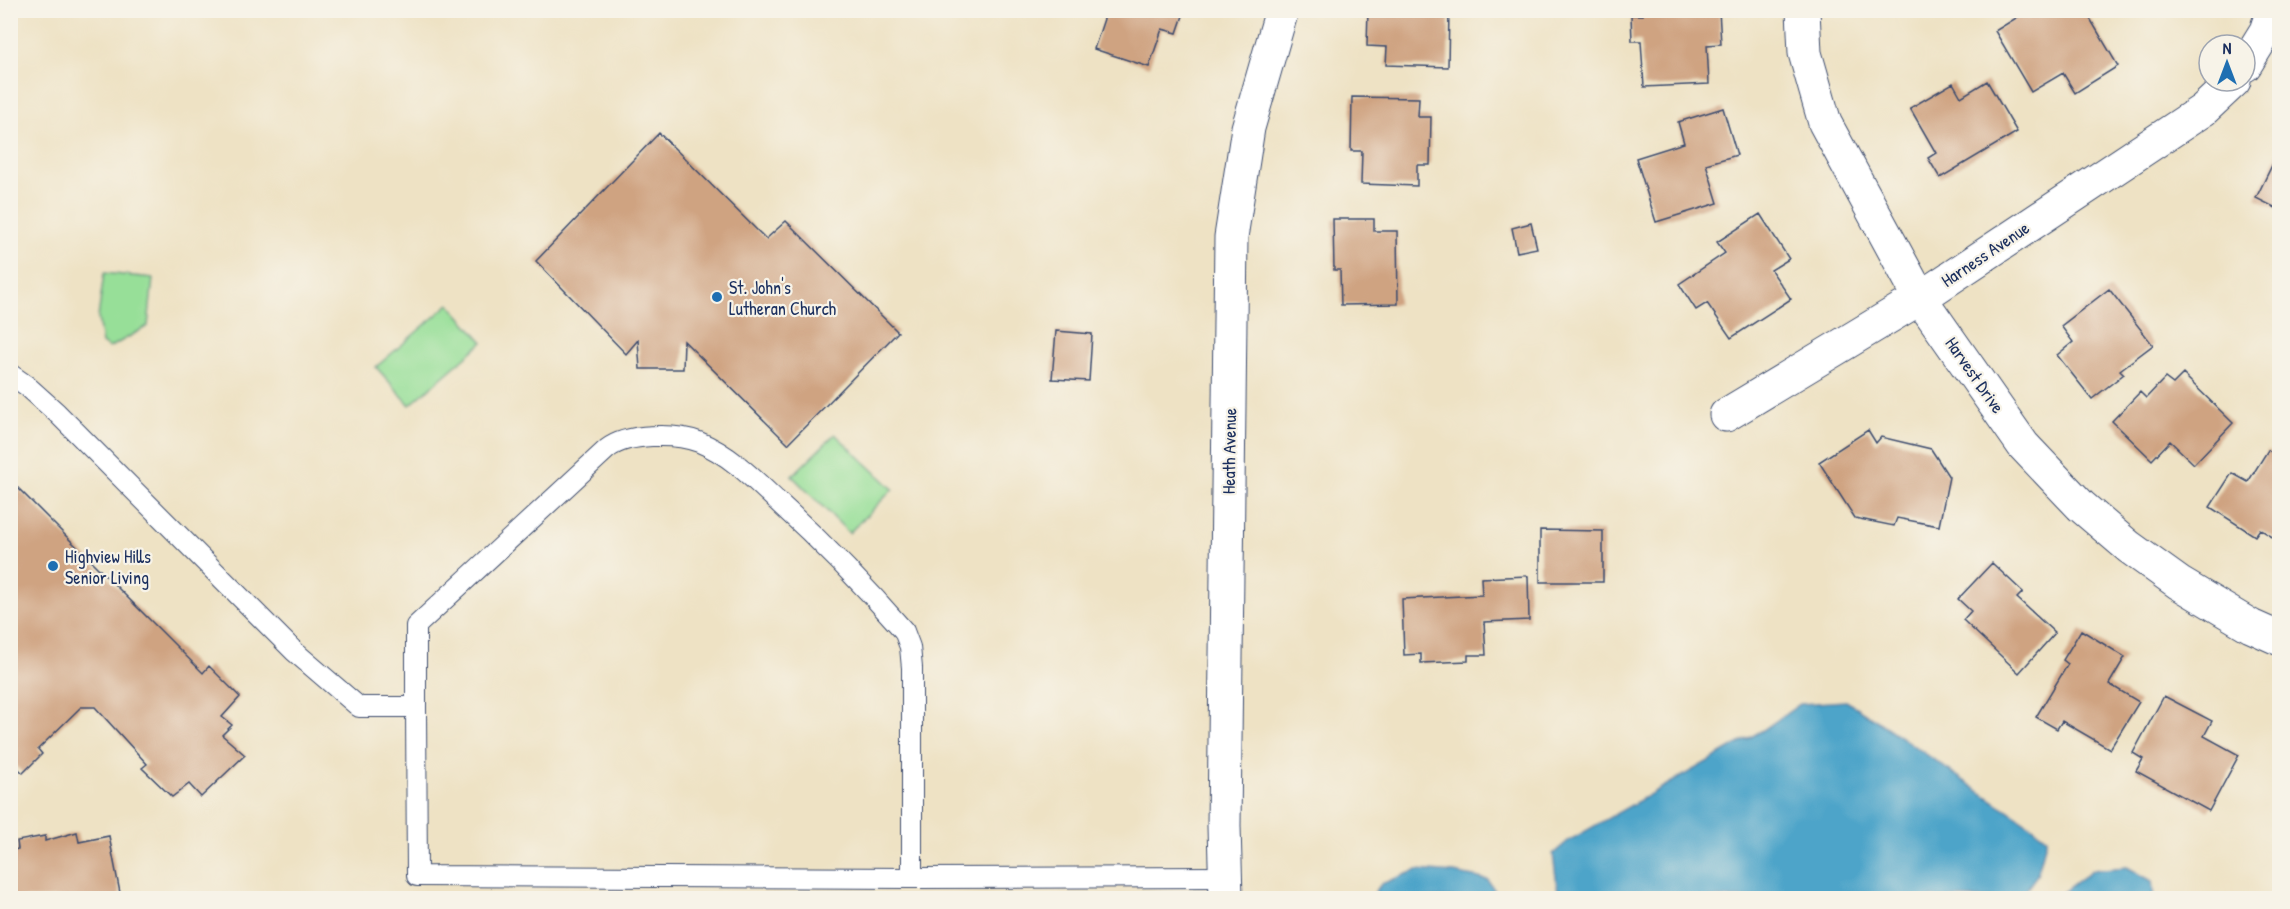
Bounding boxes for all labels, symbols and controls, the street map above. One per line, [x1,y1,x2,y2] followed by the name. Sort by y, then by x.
[2197,33,2257,93] north arrow
[2223,37,2232,59] text: N
[1936,215,2034,293] street label: Harness Avenue
[729,275,837,321] place label: St. John's Lutheran Church
[710,290,724,304] marker: St. John's Lutheran Church
[1940,332,2010,418] street label: Harvest Drive
[1216,408,1242,494] street label: Heath Avenue
[65,544,151,590] place label: Highview Hills Senior Living
[46,559,60,573] marker: Highview Hills Senior Living

